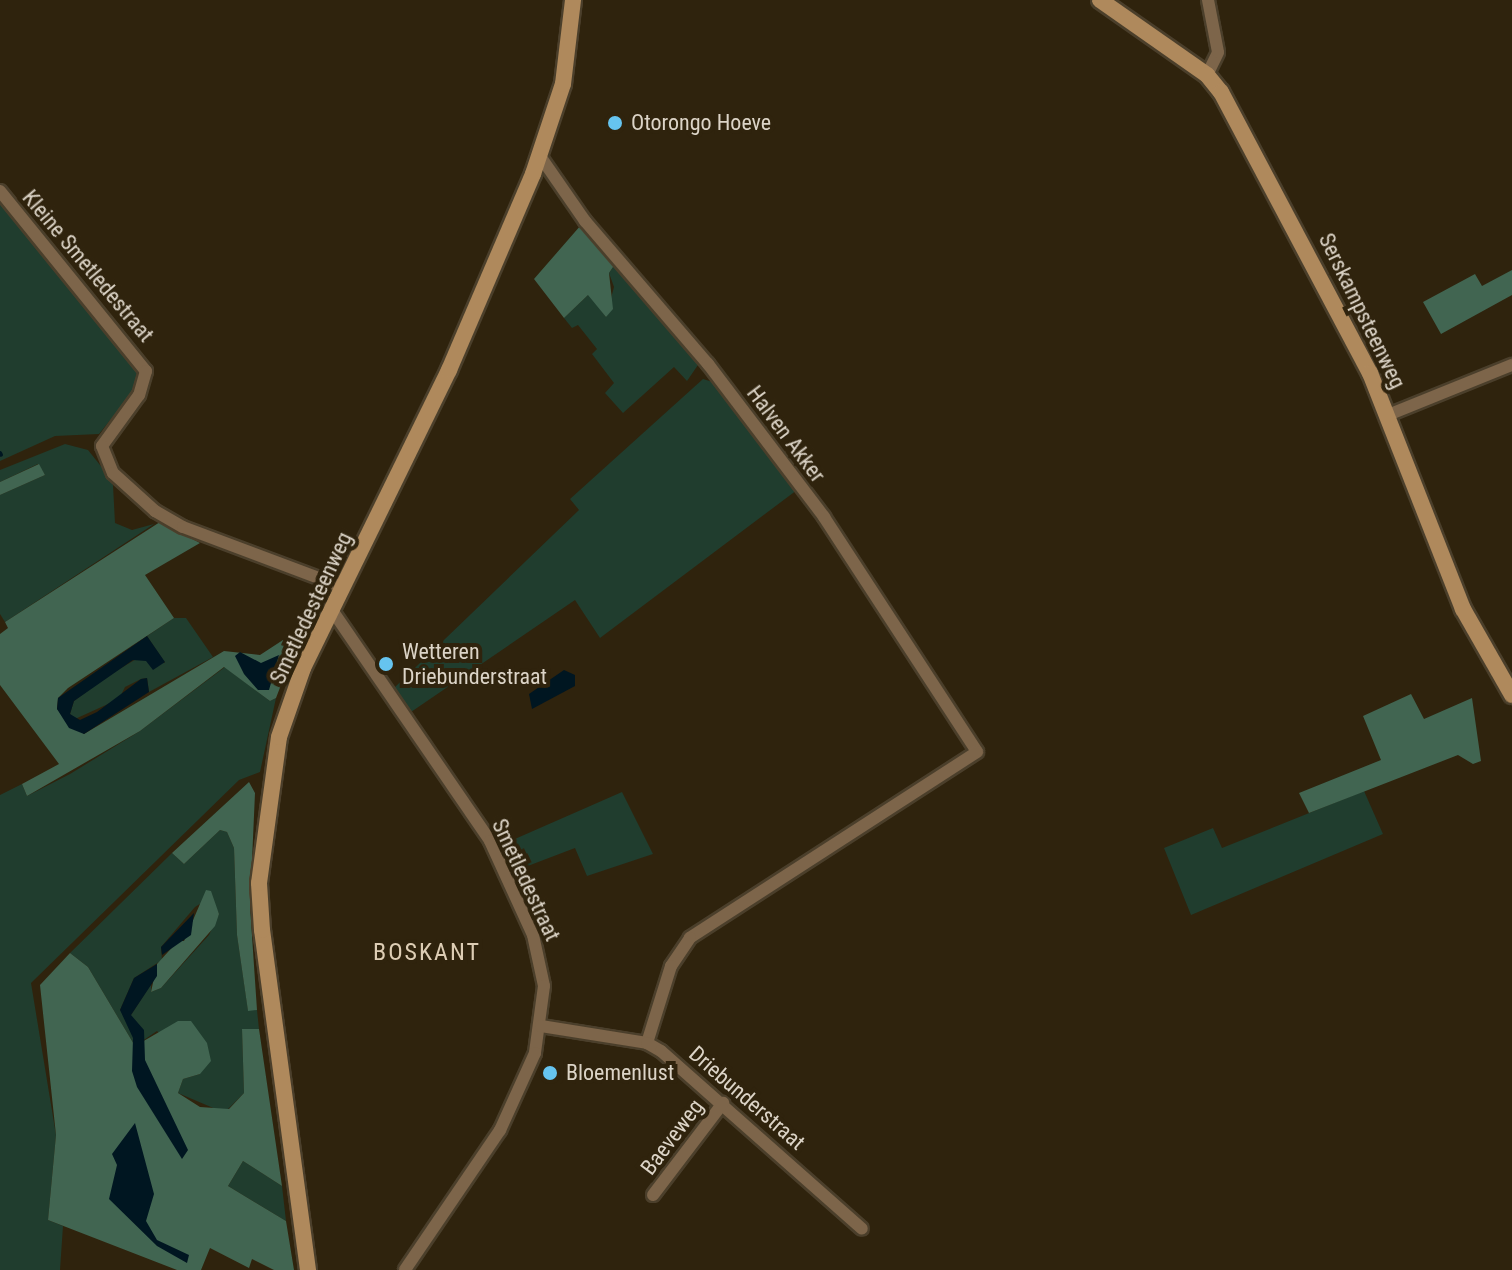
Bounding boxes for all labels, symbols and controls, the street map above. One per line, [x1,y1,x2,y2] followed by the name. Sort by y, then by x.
[631,110,771,136] place label: Otorongo Hoeve
[606,114,624,132] marker: Otorongo Hoeve
[17,185,159,347] street label: Kleine Smetledestraat
[1313,229,1411,393] street label: Serskampsteenweg
[741,381,831,487] street label: Halven Akker
[264,528,358,688] street label: Smetledesteenweg
[402,638,547,690] place label: Wetteren Driebunderstraat
[377,655,395,673] marker: Wetteren Driebunderstraat
[486,815,566,945] street label: Smetledestraat
[373,939,481,967] district label: BOSKANT
[684,1040,810,1156] street label: Driebunderstraat
[566,1060,674,1086] place label: Bloemenlust
[541,1064,559,1082] marker: Bloemenlust
[635,1094,709,1180] street label: Baeveweg

